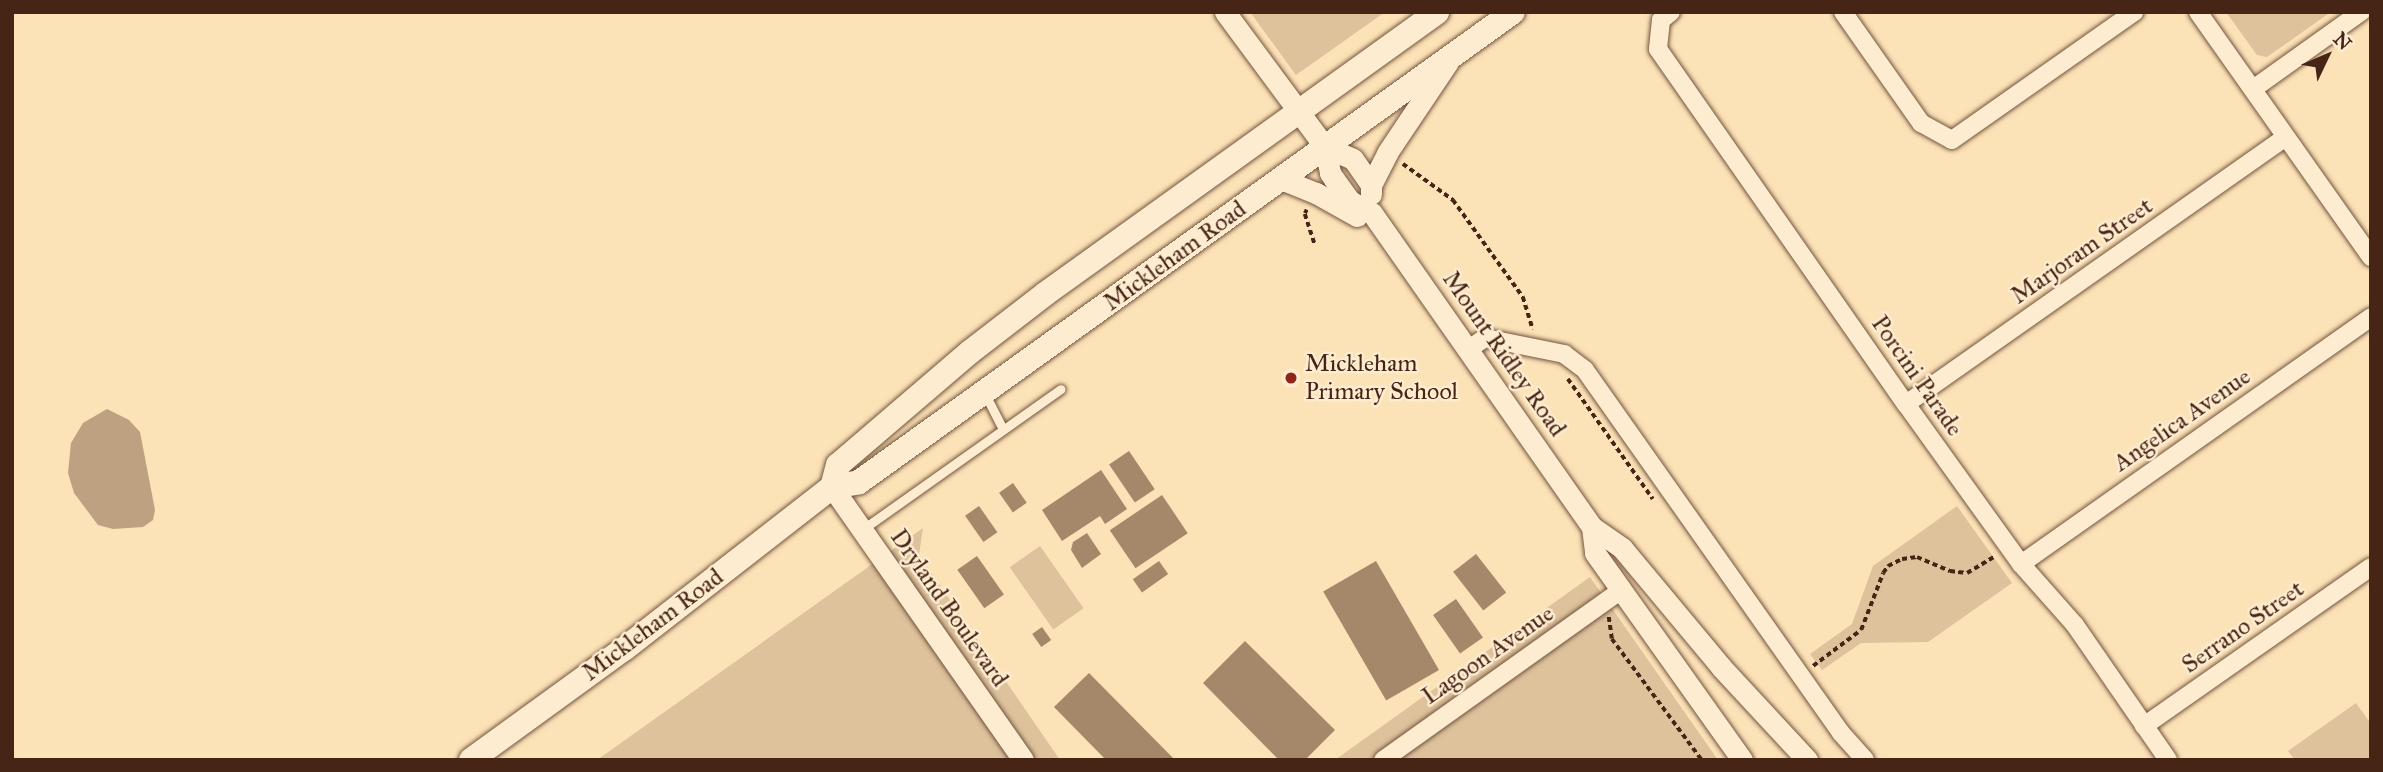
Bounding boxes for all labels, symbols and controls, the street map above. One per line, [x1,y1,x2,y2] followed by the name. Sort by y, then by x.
[2292,21,2362,91] north arrow
[2329,27,2356,55] text: N
[2006,192,2158,310] street label: Marjoram Street
[1098,195,1252,317] street label: Mickleham Road
[1436,266,1572,442] street label: Mount Ridley Road
[1865,310,1969,442] street label: Porcini Parade
[1305,350,1458,406] place label: Mickleham Primary School
[2108,362,2256,478] street label: Angelica Avenue
[1283,370,1299,386] marker: Mickleham Primary School
[884,524,1014,692] street label: Dryland Boulevard
[577,563,729,687] street label: Mickleham Road
[2177,574,2309,680] street label: Serrano Street
[1417,599,1559,711] street label: Lagoon Avenue

